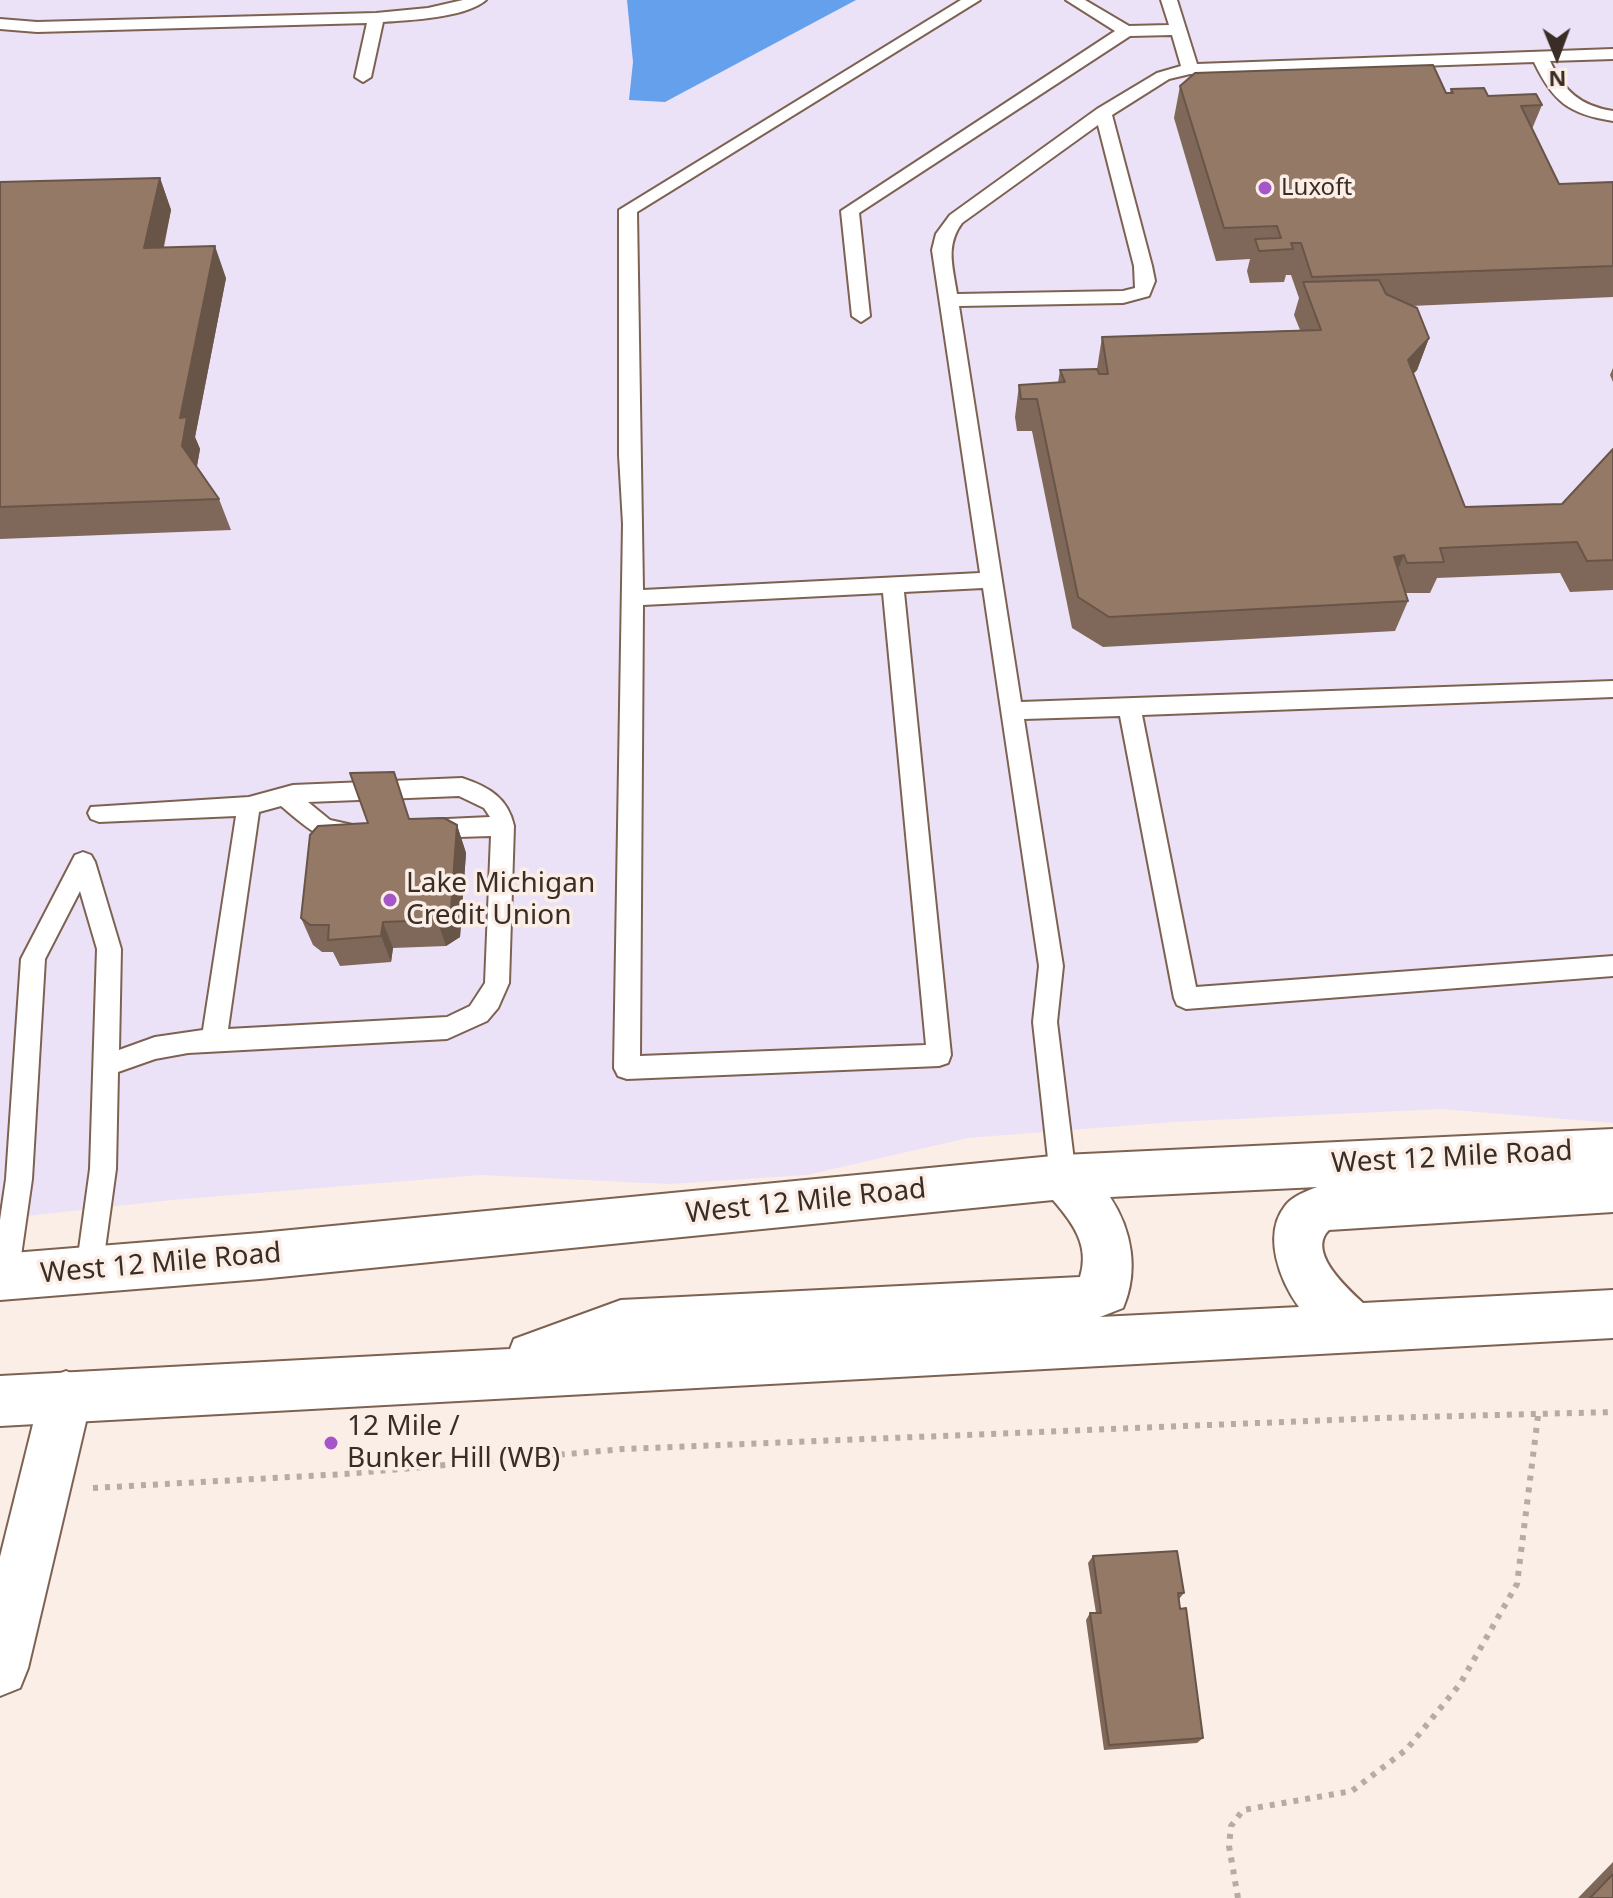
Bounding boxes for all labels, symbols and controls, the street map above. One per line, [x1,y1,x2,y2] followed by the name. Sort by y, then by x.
[1517,16,1597,96] north arrow
[1548,65,1567,95] text: N
[1281,174,1352,202] place label: Luxoft
[1256,179,1274,197] marker: Luxoft
[406,867,595,933] place label: Lake Michigan Credit Union
[381,891,399,909] marker: Lake Michigan Credit Union
[1330,1135,1574,1181] street label: West 12 Mile Road
[684,1173,928,1231] street label: West 12 Mile Road
[39,1237,283,1291] street label: West 12 Mile Road
[347,1410,560,1476] place label: 12 Mile / Bunker Hill (WB)
[322,1434,340,1452] marker: 12 Mile / Bunker Hill (WB)

